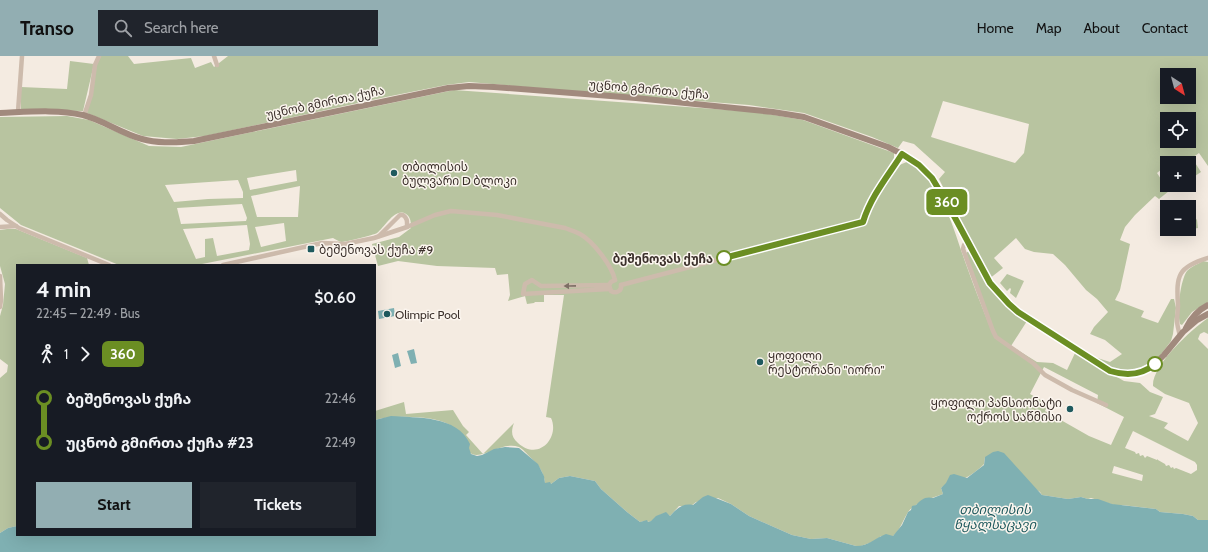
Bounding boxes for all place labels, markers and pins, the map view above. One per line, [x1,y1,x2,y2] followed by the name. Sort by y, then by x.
[402,159,517,189] place label: თბილისის ბულვარი D ბლოკი
[389,168,399,178] marker: თბილისის ბულვარი D ბლოკი
[319,242,433,257] place label: ბეშენოვას ქუჩა #9
[306,244,316,254] marker: ბეშენოვას ქუჩა #9
[716,250,732,266] marker: ბეშენოვას ქუჩა
[613,251,713,266] place label: ბეშენოვას ქუჩა
[395,307,460,322] place label: Olimpic Pool
[382,309,392,319] marker: Olimpic Pool
[768,348,885,377] place label: ყოფილი რესტორანი "იორი"
[1147,356,1163,372] unlabelled marker
[755,357,765,367] marker: ყოფილი რესტორანი "იორი"
[931,395,1062,424] place label: ყოფილი პანსიონატი ოქროს საწმისი
[1065,404,1075,414] marker: ყოფილი პანსიონატი ოქროს საწმისი

